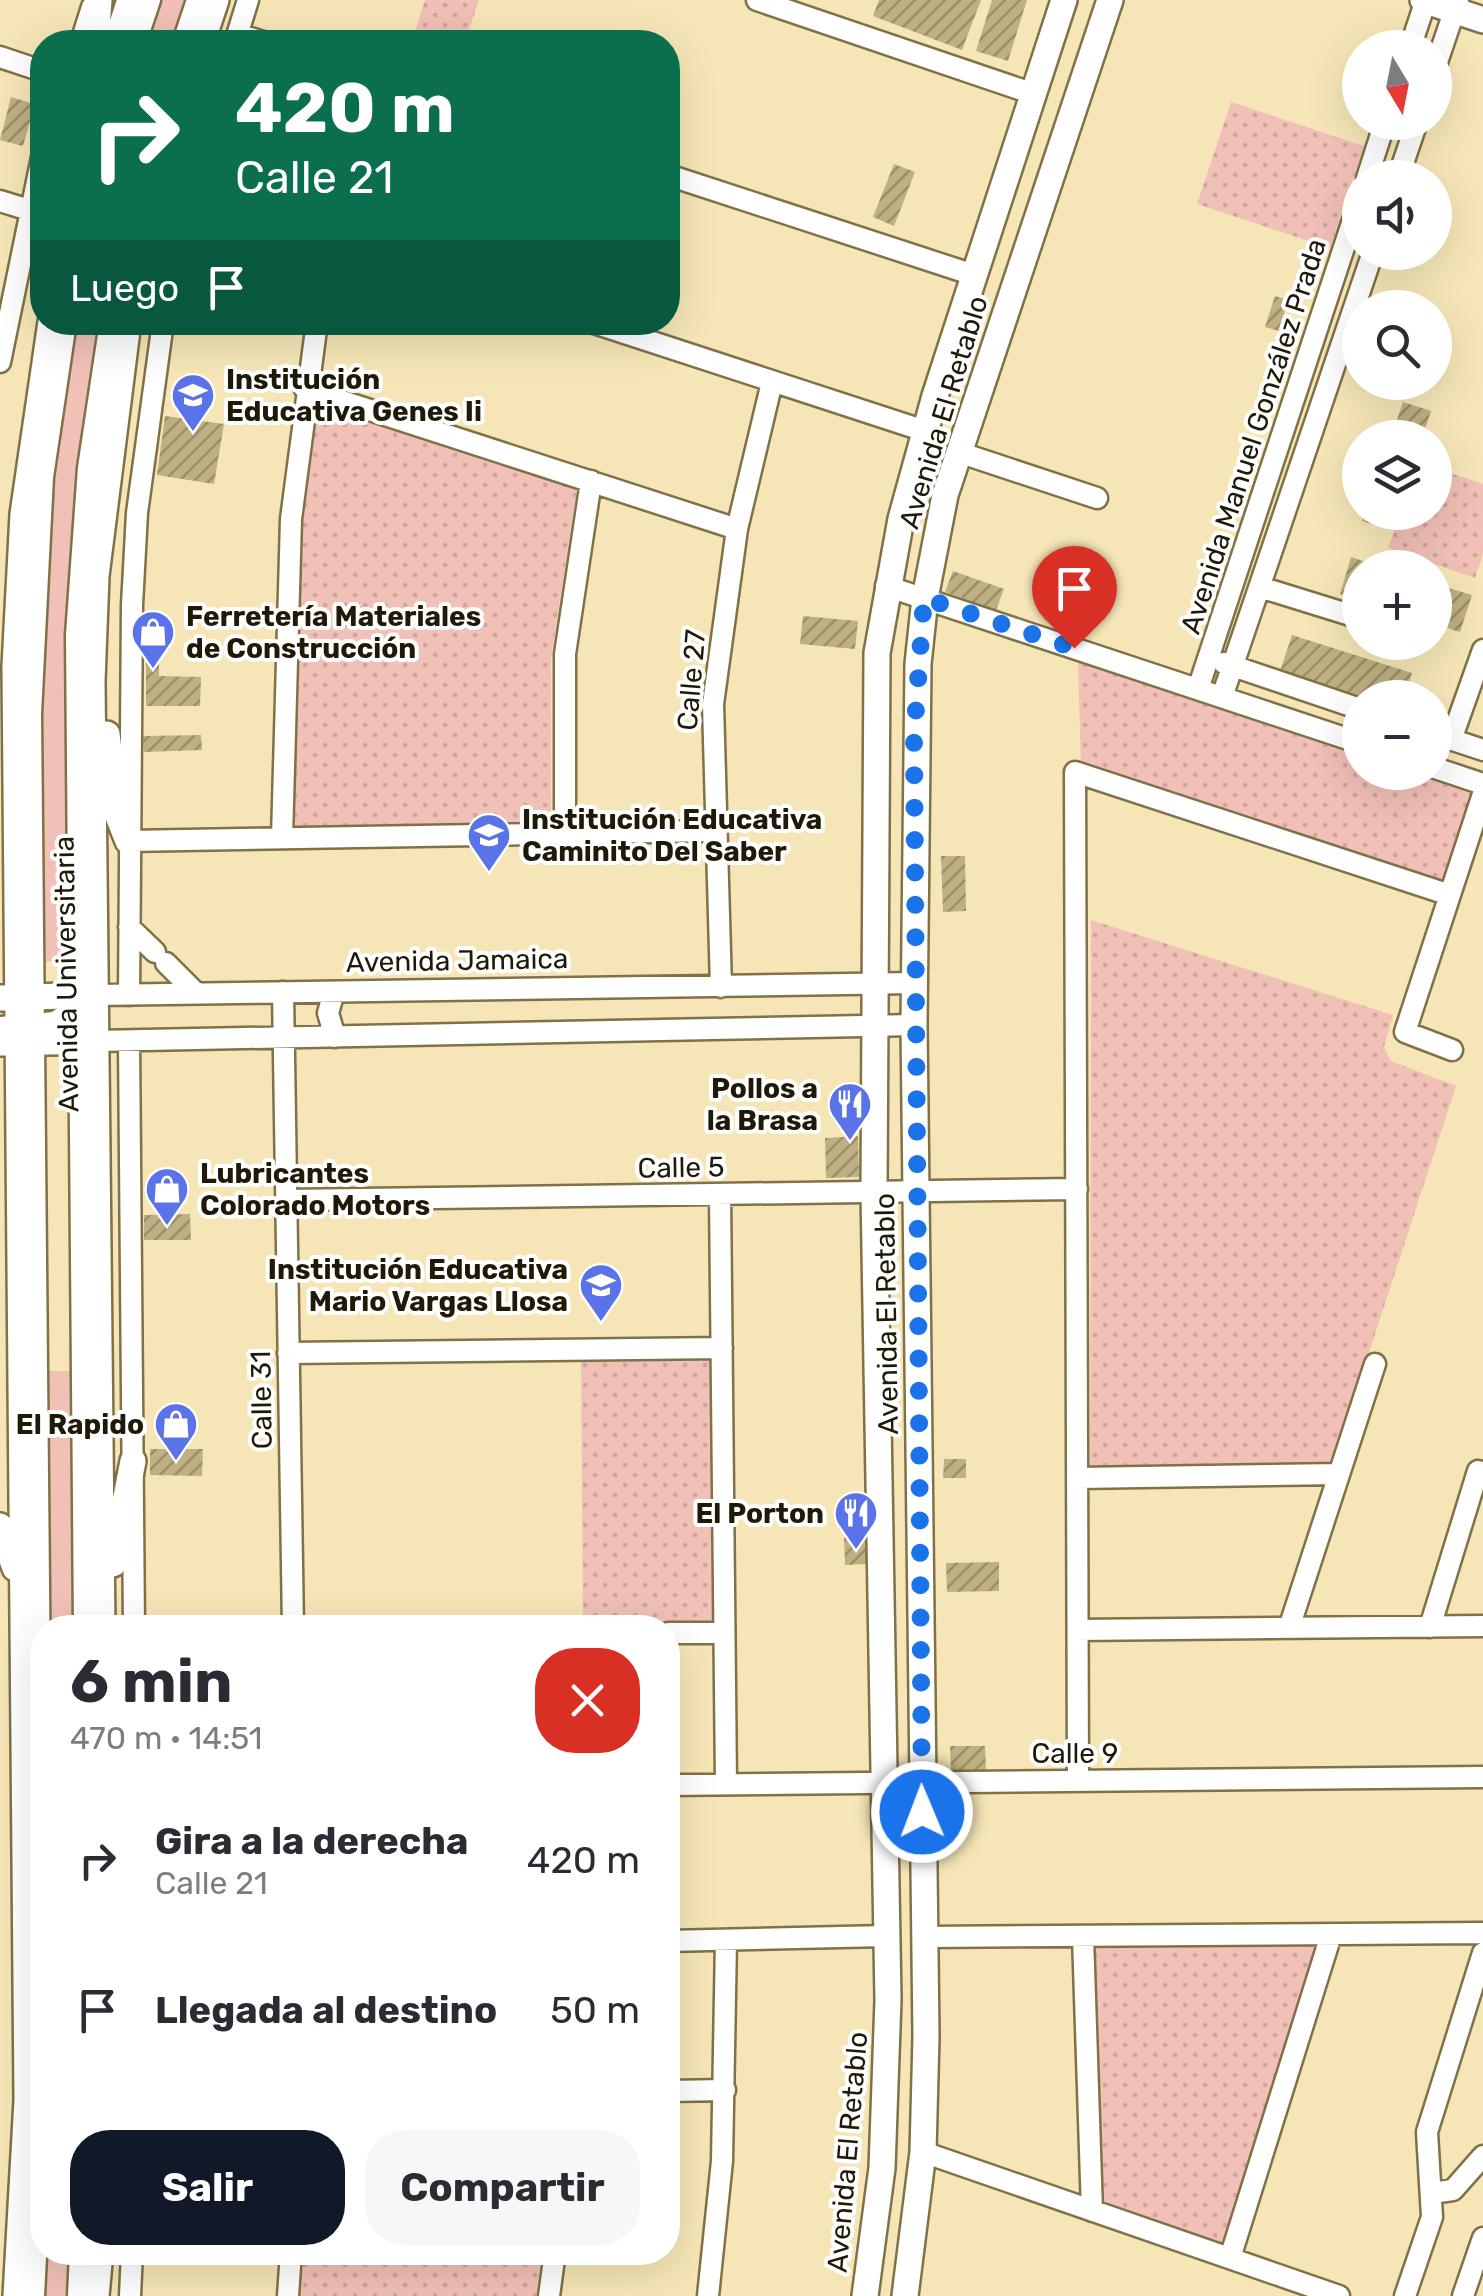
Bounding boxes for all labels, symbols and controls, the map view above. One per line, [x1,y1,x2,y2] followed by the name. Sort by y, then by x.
[1342,30,1452,140] north arrow
[1342,30,1452,790] map controls
[235,67,455,150] text: 420 m
[70,70,200,200] icon: right
[235,151,394,204] text: Calle 21
[1342,160,1452,270] button: sound
[1174,234,1333,638] street label: Avenida Manuel González Prada
[199,260,254,315] icon: arrive
[70,265,179,311] text: Luego
[1342,290,1452,400] button: search
[892,292,995,533] street label: Avenida El Retablo
[226,363,482,428] place label: Institución Educativa Genes Ii
[170,372,216,433] school or university icon: Institución Educativa Genes Ii
[1342,420,1452,530] button: layers
[1032,546,1117,649] pin
[1342,550,1452,660] button: +
[1047,561,1102,616] icon: arrive
[186,600,481,665] place label: Ferretería Materiales de Construcción
[130,609,176,670] shop icon: Ferretería Materiales de Construcción
[671,628,712,732] street label: Calle 27
[1342,680,1452,790] button: −
[522,803,822,868] place label: Institución Educativa Caminito Del Saber
[466,812,512,873] school or university icon: Institución Educativa Caminito Del Saber
[48,836,85,1112] street label: Avenida Universitaria
[346,942,568,979] street label: Avenida Jamaica
[707,1072,818,1137] place label: Pollos a la Brasa
[827,1081,873,1142] restaurant icon: Pollos a la Brasa
[637,1150,725,1185] street label: Calle 5
[200,1157,430,1222] place label: Lubricantes Colorado Motors
[144,1166,190,1227] shop icon: Lubricantes Colorado Motors
[868,1193,905,1435] street label: Avenida El Retablo
[268,1253,568,1318] place label: Institución Educativa Mario Vargas Llosa
[578,1262,624,1323] school or university icon: Institución Educativa Mario Vargas Llosa
[244,1350,279,1450] street label: Calle 31
[153,1401,199,1462] shop icon: El Rapido
[16,1408,144,1441] place label: El Rapido
[833,1490,879,1551] restaurant icon: El Porton
[695,1497,824,1530] place label: El Porton
[70,1646,233,1717] text: 6 min
[535,1648,640,1753] button: close
[70,1719,263,1757] text: 470 m · 14:51
[1032,1737,1118,1770] street label: Calle 9
[870,1760,974,1864] position arrow
[155,1818,468,1864] text: Gira a la derecha
[70,1833,125,1888] icon: right
[527,1837,640,1883] text: 420 m
[155,1864,268,1902] text: Calle 21
[70,1983,125,2038] icon: arrive
[155,1987,497,2033] text: Llegada al destino
[550,1987,640,2033] text: 50 m
[821,2030,874,2274] street label: Avenida El Retablo
[70,2130,345,2245] button: Salir
[365,2130,640,2245] button: Compartir

